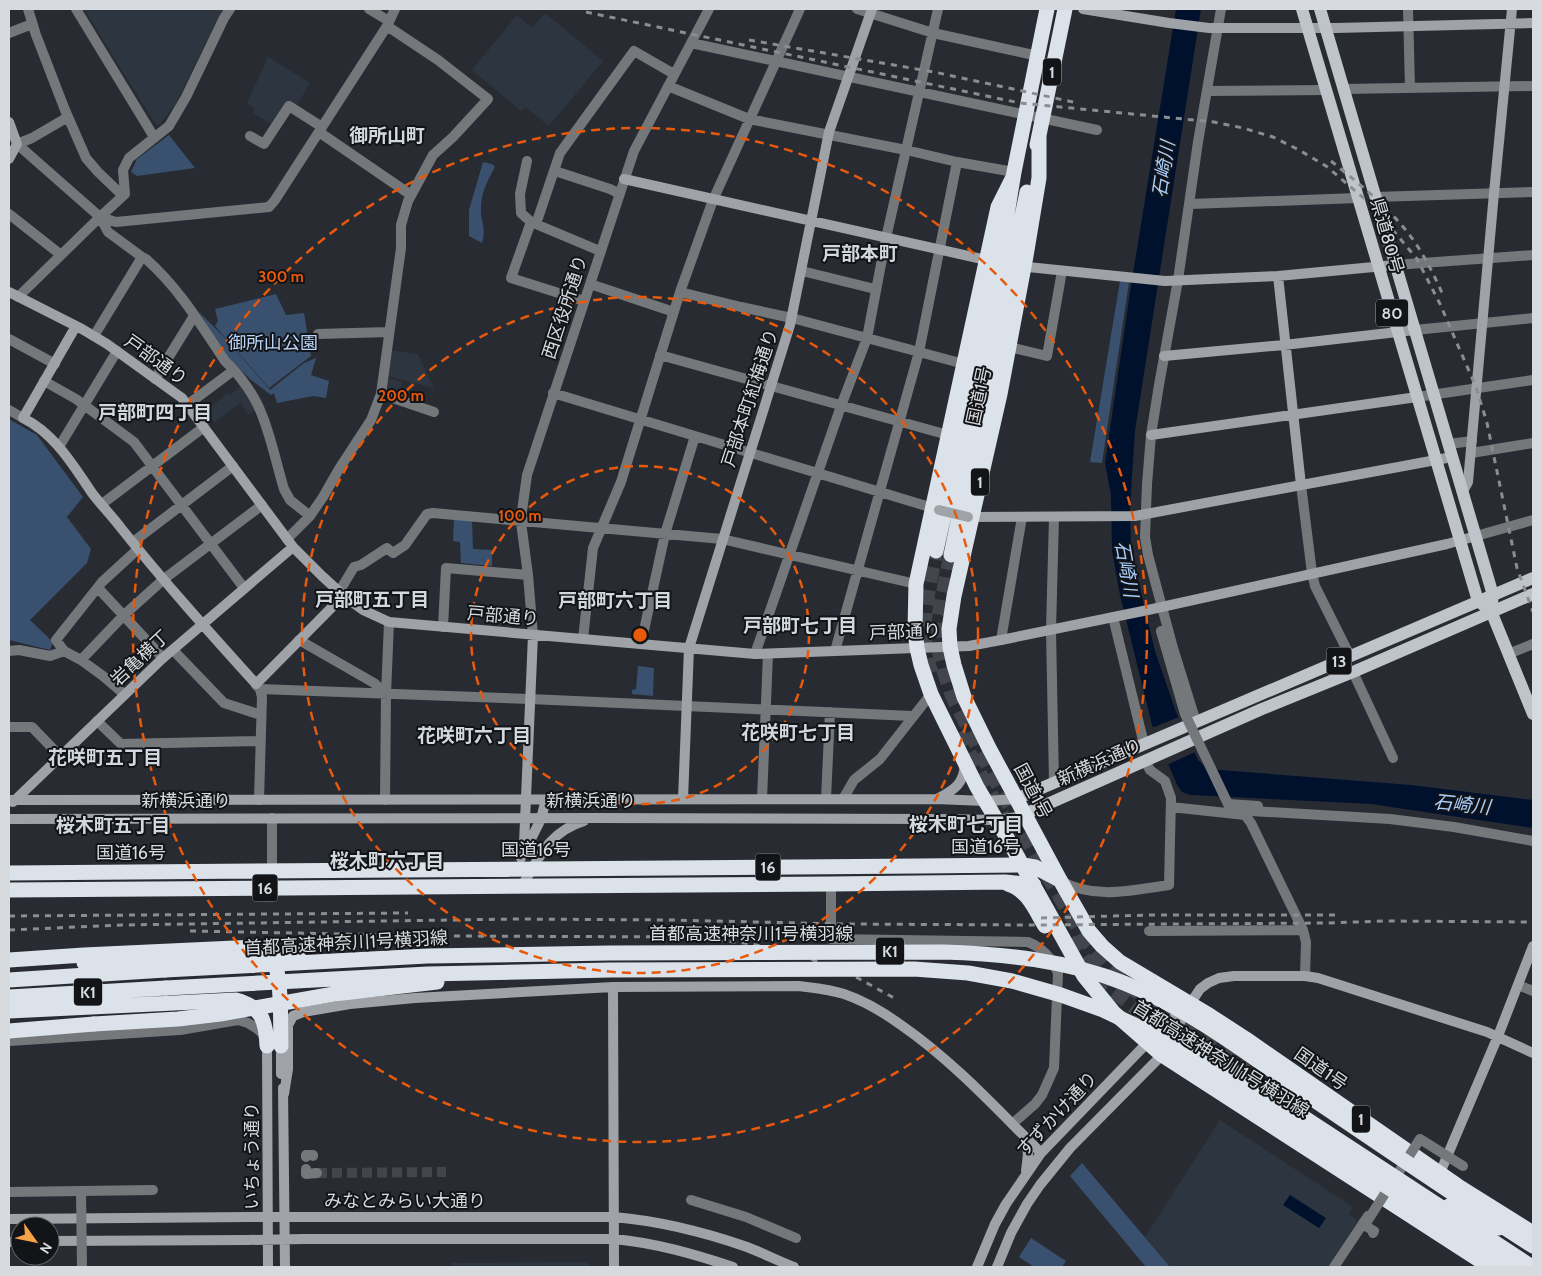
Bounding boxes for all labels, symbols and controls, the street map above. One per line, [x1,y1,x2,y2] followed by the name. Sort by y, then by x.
[1043,58,1061,86] road number: 1
[349,124,425,147] district label: 御所山町
[1148,137,1180,199] water label: 石崎川
[1366,196,1408,276] street label: 県道80号
[822,242,898,265] district label: 戸部本町
[538,252,592,362] street label: 西区役所通り
[258,268,304,286] text: 300 m
[1376,300,1408,326] road number: 80
[717,326,783,470] street label: 戸部本町紅梅通り
[120,330,192,390] street label: 戸部通り
[228,332,318,354] park label: 御所山公園
[962,364,996,428] street label: 国道1号
[378,387,424,405] text: 200 m
[98,401,212,424] district label: 戸部町四丁目
[971,468,989,496] road number: 1
[498,507,542,525] text: 100 m
[1110,539,1143,601] water label: 石崎川
[315,588,429,611] district label: 戸部町五丁目
[558,589,672,612] district label: 戸部町六丁目
[466,602,540,630] street label: 戸部通り
[743,614,857,637] district label: 戸部町七丁目
[869,620,941,644] street label: 戸部通り
[106,625,174,691] street label: 岩亀横丁
[631,626,649,644] centre of rings
[1326,648,1352,674] road number: 13
[741,721,855,744] district label: 花咲町七丁目
[417,724,531,747] district label: 花咲町六丁目
[1054,734,1146,790] street label: 新横浜通り
[48,746,162,769] district label: 花咲町五丁目
[1009,759,1057,823] street label: 国道1号
[141,790,231,812] street label: 新横浜通り
[546,790,636,812] street label: 新横浜通り
[1432,790,1493,819] water label: 石崎川
[909,813,1023,836] district label: 桜木町七丁目
[56,814,170,837] district label: 桜木町五丁目
[951,836,1021,858] street label: 国道16号
[501,839,571,861] street label: 国道16号
[96,842,166,864] street label: 国道16号
[330,849,444,872] district label: 桜木町六丁目
[756,854,780,880] road number: 16
[252,874,278,901] road number: 16
[649,923,853,945] street label: 首都高速神奈川1号横羽線
[244,927,448,959] street label: 首都高速神奈川1号横羽線
[876,938,904,964] road number: K1
[74,979,102,1006] road number: K1
[1129,996,1313,1122] street label: 首都高速神奈川1号横羽線
[1290,1043,1352,1095] street label: 国道1号
[1012,1067,1102,1161] street label: すずかけ通り
[241,1102,263,1210] street label: いちょう通り
[1352,1106,1370,1132] road number: 1
[324,1190,486,1212] street label: みなとみらい大通り
[10,1216,60,1266] north arrow
[36,1239,56,1257] text: N

